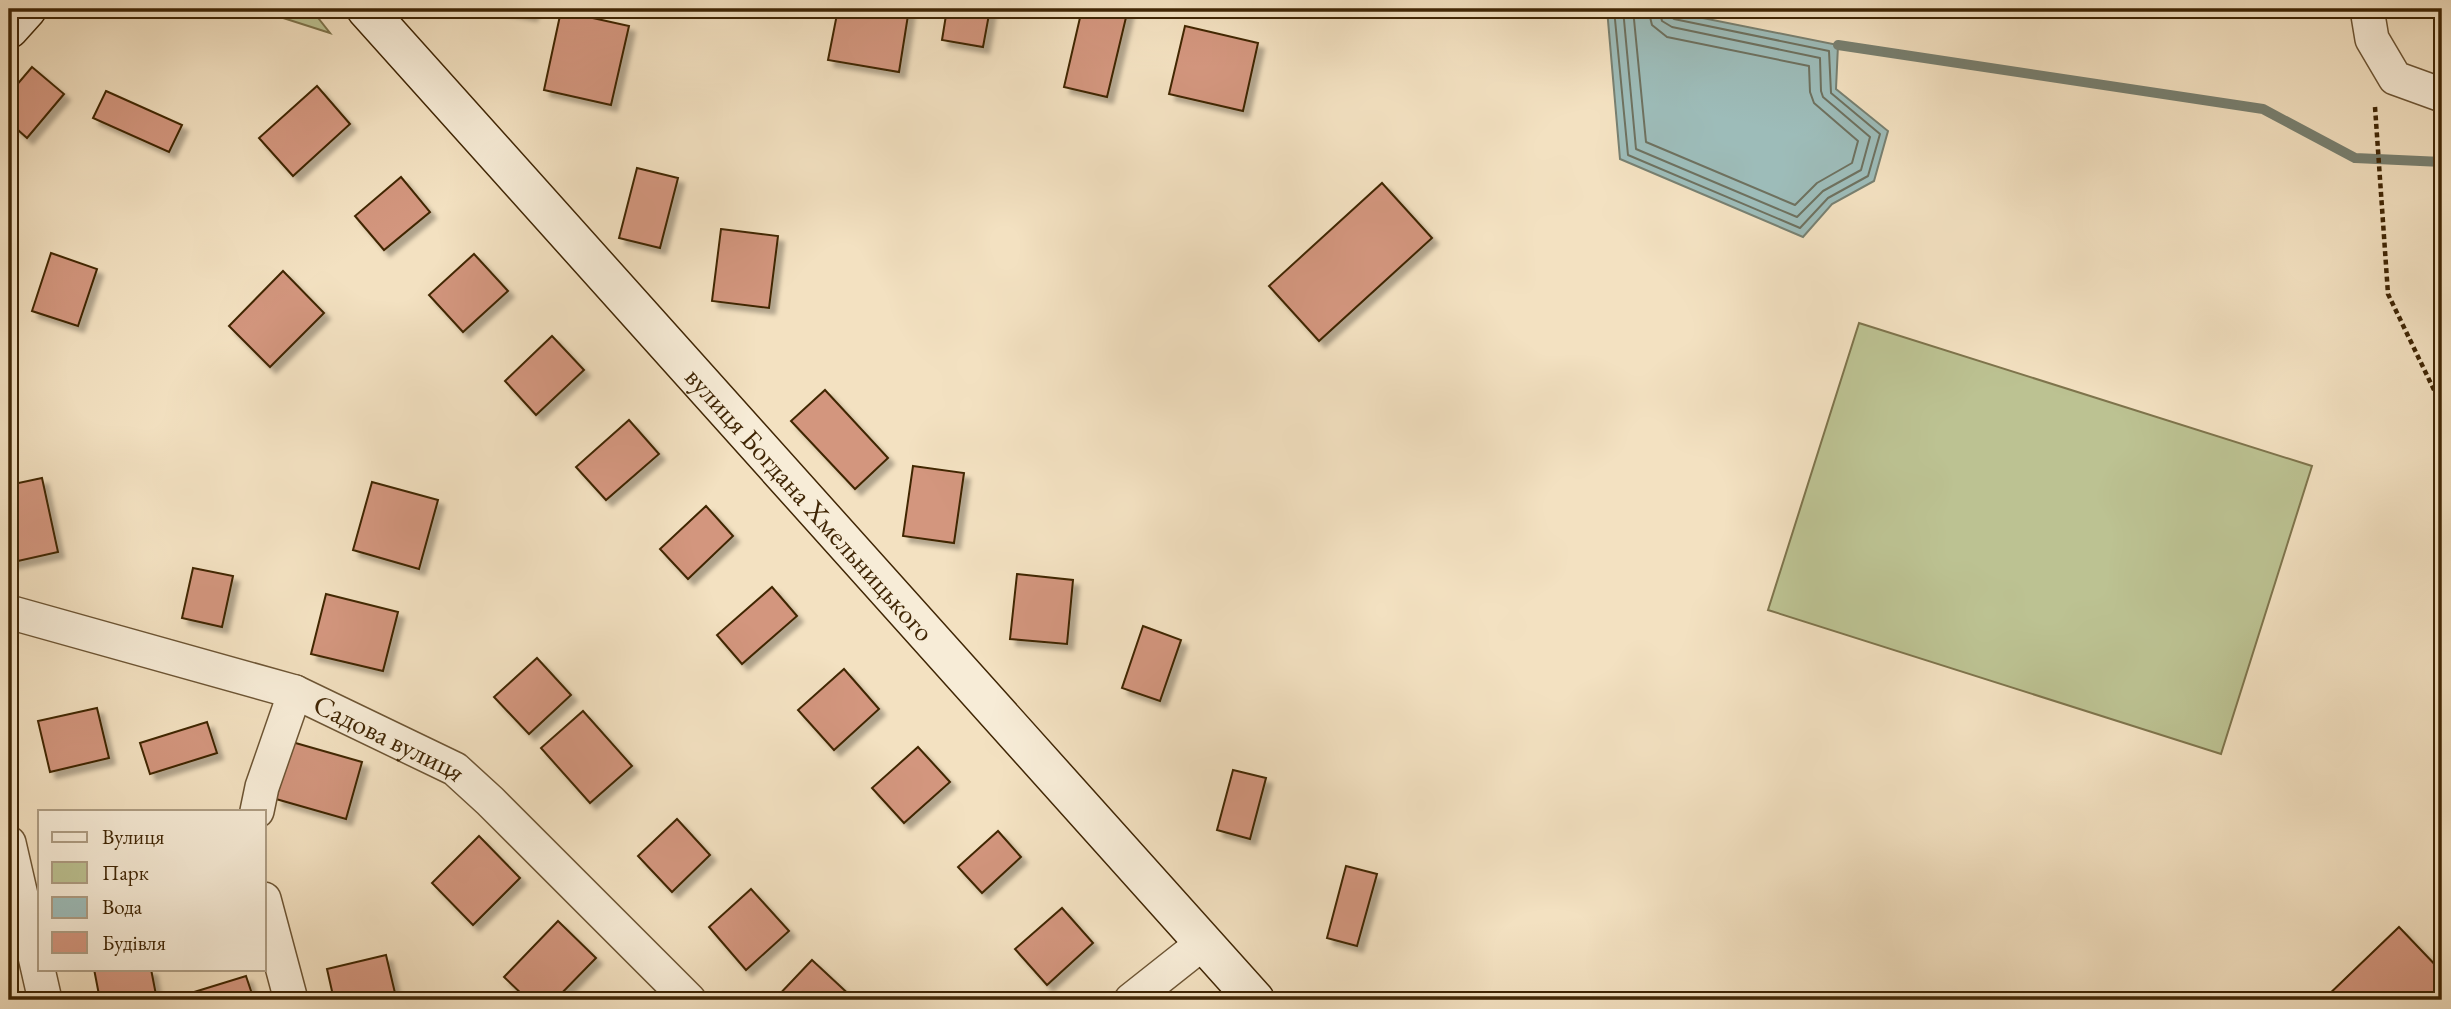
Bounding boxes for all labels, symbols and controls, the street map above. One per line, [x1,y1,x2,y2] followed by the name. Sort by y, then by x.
[678,359,943,649] street label: вулиця Богдана Хмельницького
[308,686,474,789] street label: Садова вулиця
[38,810,266,970] legend
[102,823,164,850] text: Вулиця
[102,859,149,886] text: Парк
[102,893,143,920] text: Вода
[102,929,166,956] text: Будівля

